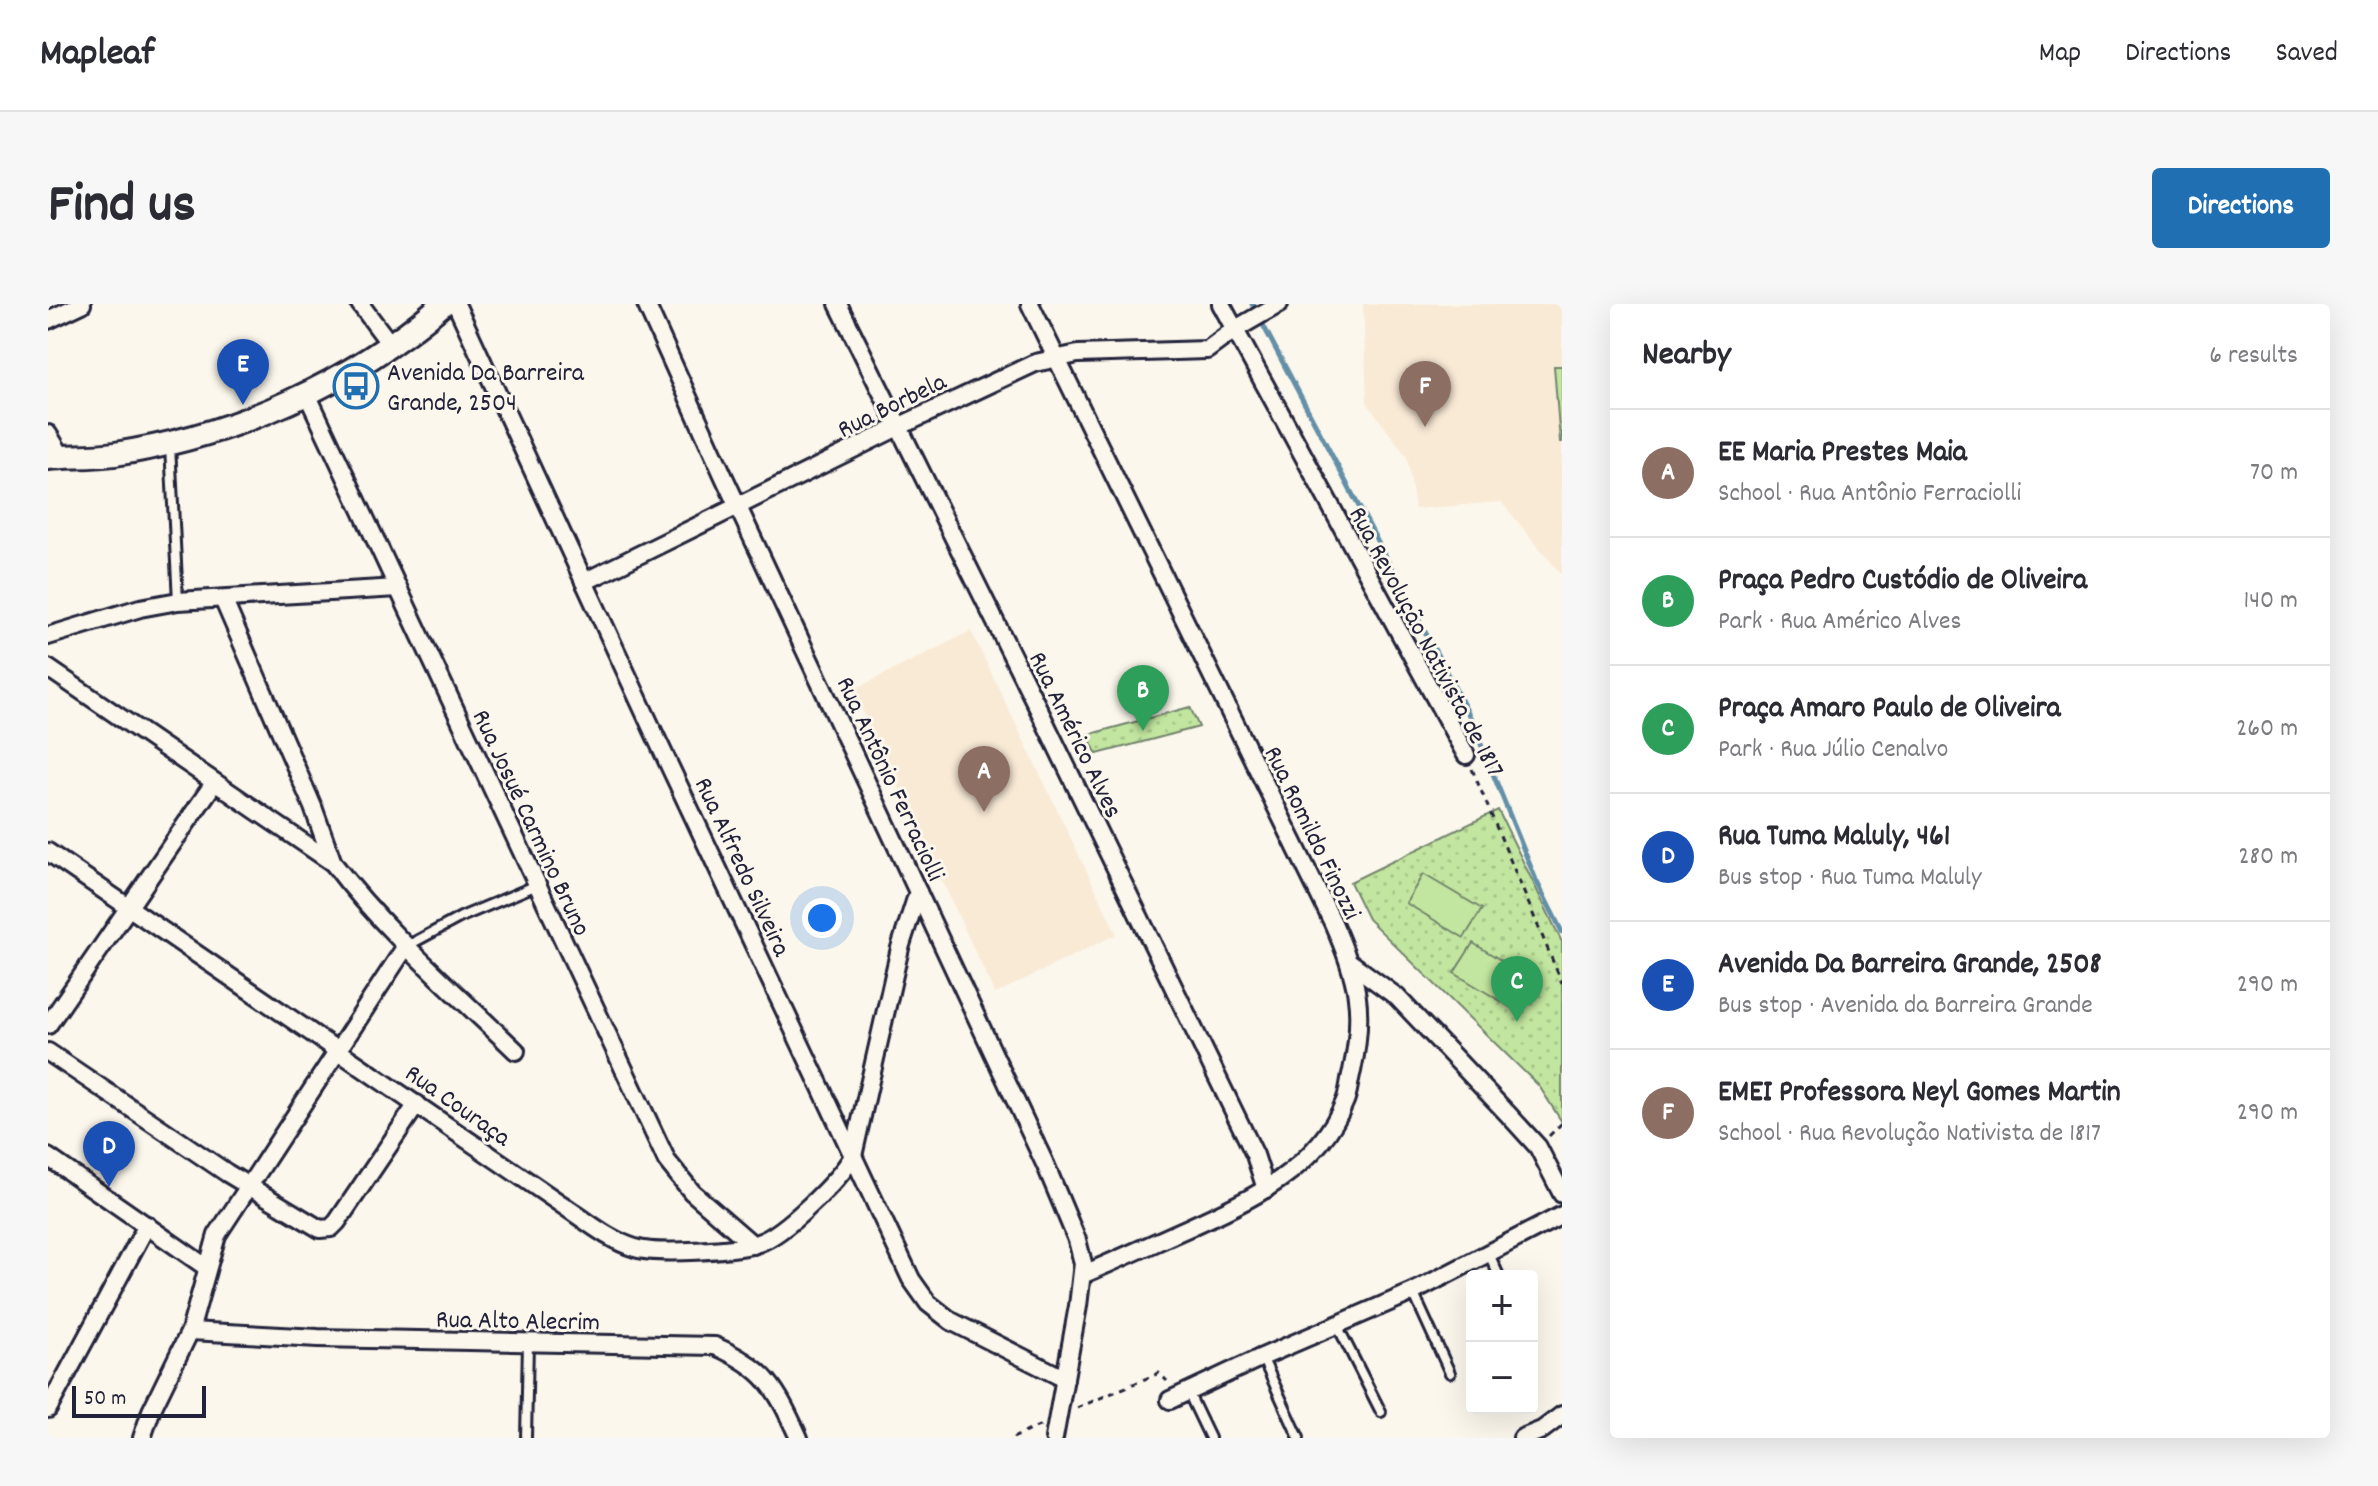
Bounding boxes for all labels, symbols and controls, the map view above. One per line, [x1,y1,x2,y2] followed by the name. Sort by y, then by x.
[40,28,155,83] text: Mapleaf
[2039,35,2081,75] text: Map
[2125,35,2231,75] text: Directions
[2275,35,2338,75] text: Saved
[48,168,196,248] text: Find us
[2152,168,2330,248] button: Directions
[1642,332,1731,381] text: Nearby
[2209,338,2298,375] text: 6 results
[217,339,269,405] pin: E
[387,356,585,423] place label: Avenida Da Barreira Grande, 2504
[1399,361,1451,427] pin: F
[332,362,380,410] bus stop icon: Avenida Da Barreira Grande, 2504
[832,365,954,449] street label: Rua Borbela
[1718,433,1967,476] text: EE Maria Prestes Maia
[1661,455,1675,492] text: A
[2250,455,2298,492] text: 70 m
[1718,476,2021,513] text: School · Rua Antônio Ferraciolli
[1338,501,1512,785] street label: Rua Revolução Nativista de 1817
[1718,561,2087,604] text: Praça Pedro Custódio de Oliveira
[1662,583,1674,620] text: B
[2244,583,2298,620] text: 140 m
[1718,604,1961,641] text: Park · Rua Américo Alves
[1017,646,1130,825] street label: Rua Américo Alves
[1117,665,1169,731] pin: B
[825,671,953,888] street label: Rua Antônio Ferraciolli
[1718,689,2061,732] text: Praça Amaro Paulo de Oliveira
[461,704,599,943] street label: Rua Josué Carmino Bruno
[1662,711,1674,748] text: C
[2236,711,2298,748] text: 260 m
[1718,732,1948,769] text: Park · Rua Júlio Cenalvo
[1253,740,1369,927] street label: Rua Romildo Finozzi
[958,746,1010,812] pin: A
[683,772,799,964] street label: Rua Alfredo Silveira
[1718,817,1950,860] text: Rua Tuma Maluly, 461
[1661,839,1675,876] text: D
[2238,839,2298,876] text: 280 m
[1718,860,1982,897] text: Bus stop · Rua Tuma Maluly
[802,898,842,938] your location
[1718,945,2102,988] text: Avenida Da Barreira Grande, 2508
[1491,956,1543,1022] pin: C
[1662,967,1674,1004] text: E
[2237,967,2298,1004] text: 290 m
[1718,988,2093,1025] text: Bus stop · Avenida da Barreira Grande
[396,1057,518,1158] street label: Rua Couraça
[1718,1073,2121,1116] text: EMEI Professora Neyl Gomes Martin
[1662,1095,1674,1132] text: F
[2237,1095,2298,1132] text: 290 m
[1718,1116,2101,1153] text: School · Rua Revolução Nativista de 1817
[83,1121,135,1187] pin: D
[1466,1270,1538,1414] map controls
[1466,1270,1538,1342] button: +
[436,1303,600,1342] street label: Rua Alto Alecrim
[1466,1342,1538,1414] button: −
[72,1382,206,1418] scale bar
[84,1384,126,1415] text: 50 m

